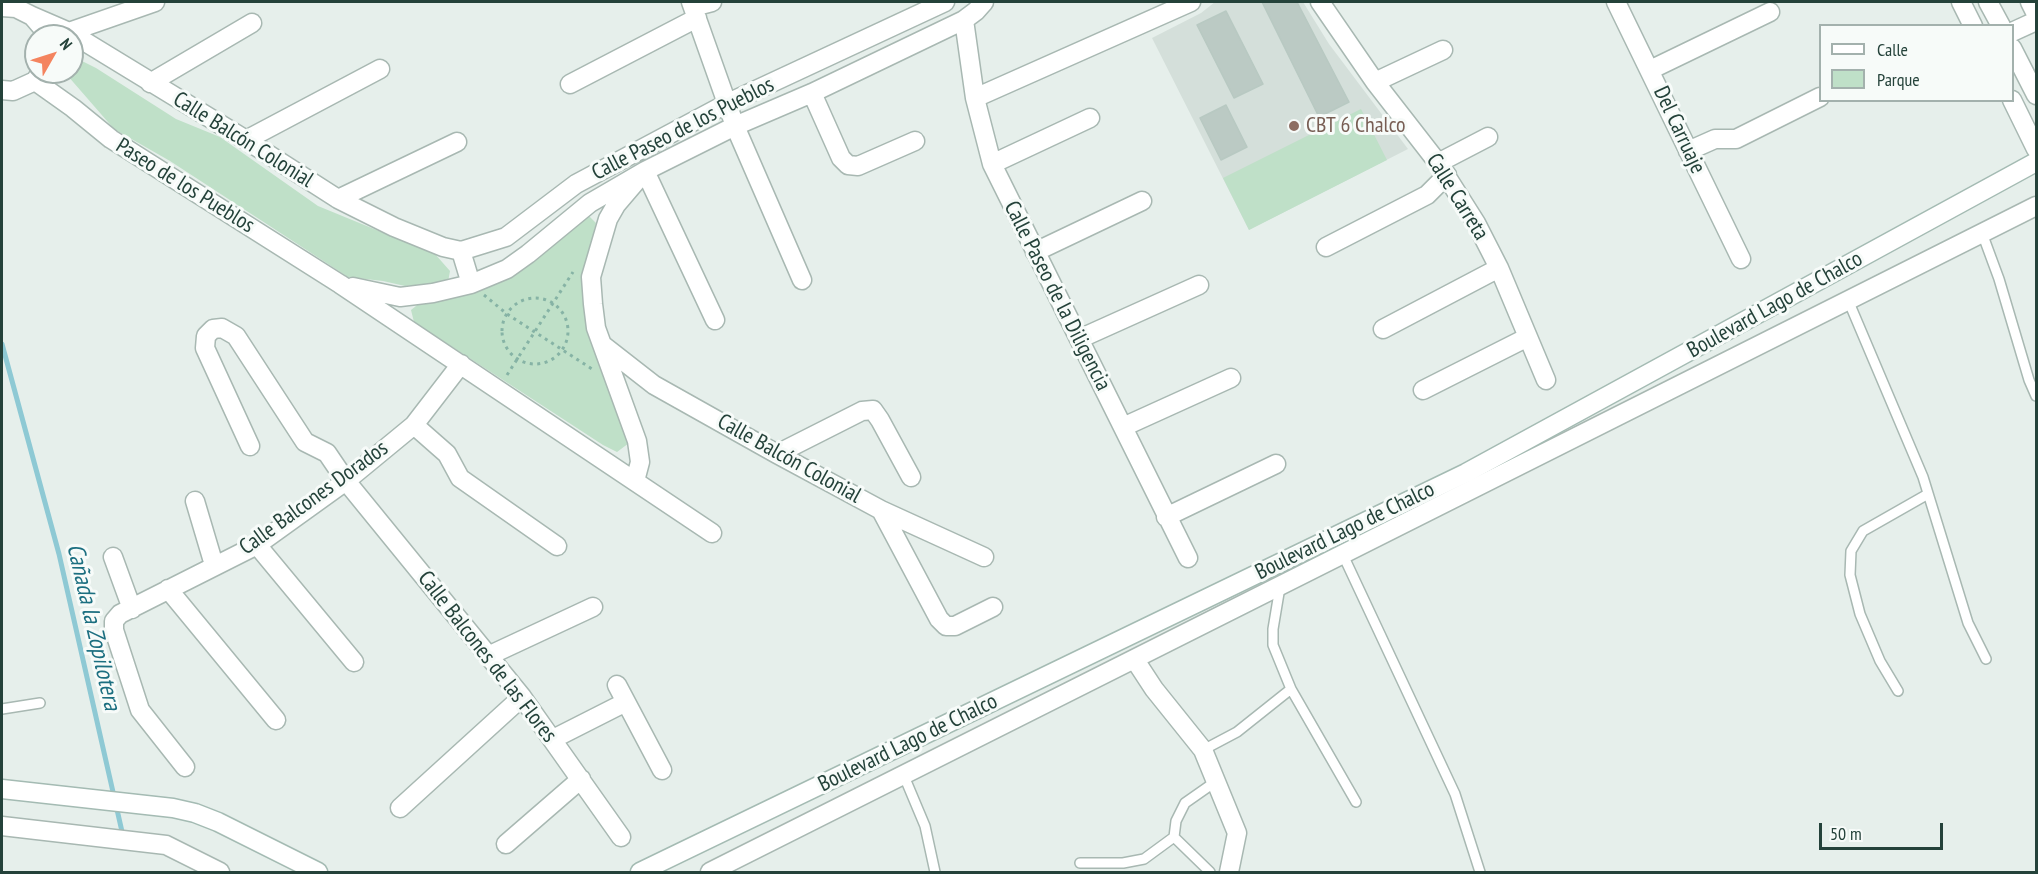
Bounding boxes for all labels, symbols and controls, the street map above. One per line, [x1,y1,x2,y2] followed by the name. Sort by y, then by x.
[24,24,84,84] north arrow
[1819,24,2014,102] legend
[56,34,77,54] text: N
[1877,38,1908,61] text: Calle
[1877,68,1920,91] text: Parque
[588,72,778,186] street label: Calle Paseo de los Pueblos
[1647,82,1711,178] street label: Del Carruaje
[168,86,318,194] street label: Calle Balcón Colonial
[1306,113,1406,139] place label: CBT 6 Chalco
[1287,119,1301,133] marker: CBT 6 Chalco
[111,133,259,239] street label: Paseo de los Pueblos
[1420,149,1494,245] street label: Calle Carreta
[998,197,1116,395] street label: Calle Paseo de la Diligencia
[1683,246,1867,364] street label: Boulevard Lago de Chalco
[713,409,865,509] street label: Calle Balcón Colonial
[235,435,393,561] street label: Calle Balcones Dorados
[1251,476,1439,586] street label: Boulevard Lago de Chalco
[60,541,126,713] water label: Cañada la Zopilotera
[412,566,562,748] street label: Calle Balcones de las Flores
[814,688,1002,798] street label: Boulevard Lago de Chalco
[1822,811,1946,849] scale bar
[1830,822,1862,845] text: 50 m

